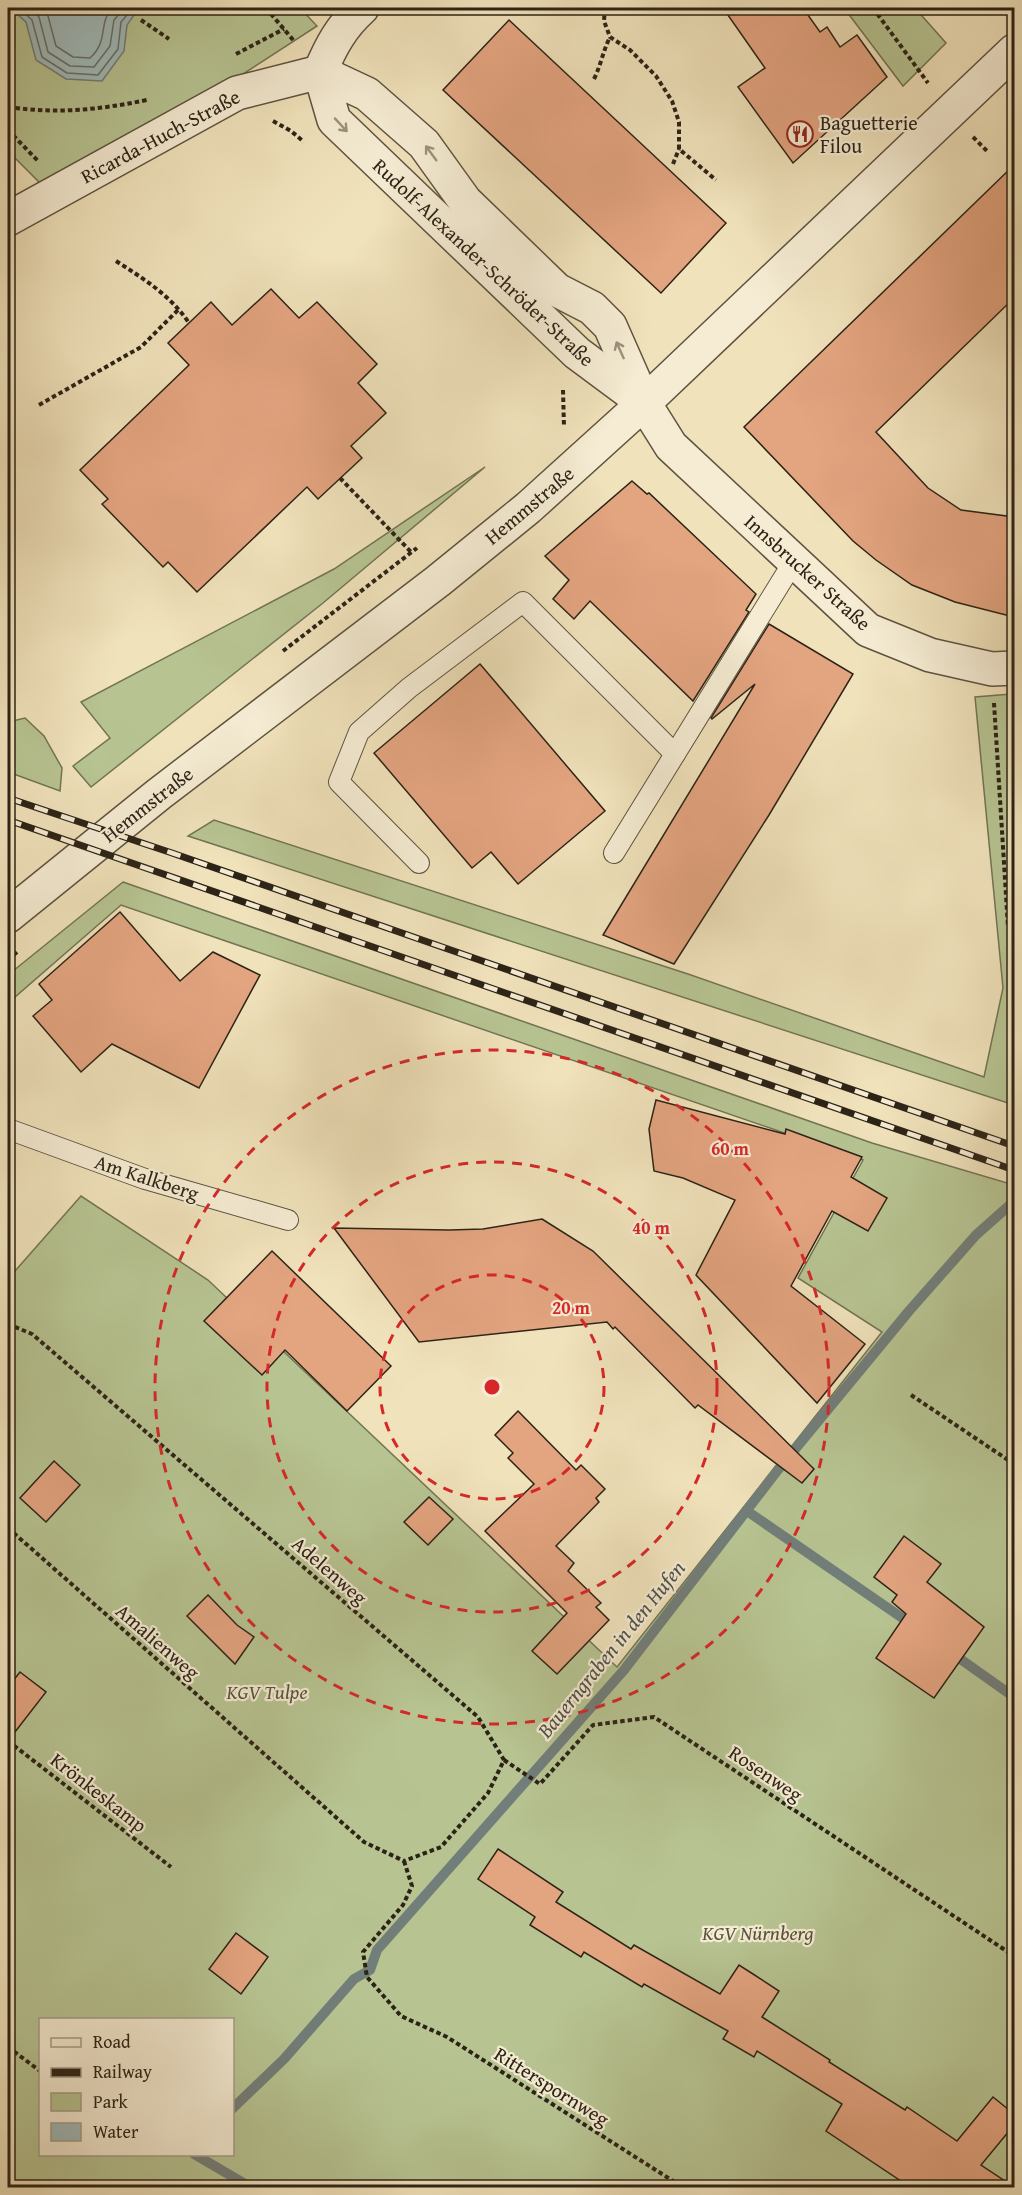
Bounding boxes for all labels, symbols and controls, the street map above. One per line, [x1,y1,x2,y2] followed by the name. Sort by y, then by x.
[75,82,245,190] street label: Ricarda-Huch-Straße
[820,108,918,160] place label: Baguetterie Filou
[334,118,348,133] one-way arrow
[785,119,815,149] restaurant icon: Baguetterie Filou
[425,146,437,162] one-way arrow
[367,151,601,373] street label: Rudolf-Alexander-Schröder-Straße
[614,341,626,359] one-way arrow
[478,459,580,551] street label: Hemmstraße
[738,507,878,637] street label: Innsbrucker Straße
[95,759,199,849] street label: Hemmstraße
[711,1135,750,1162] text: 60 m
[91,1147,203,1207] street label: Am Kalkberg
[632,1214,671,1241] text: 40 m
[552,1294,591,1321] text: 20 m
[482,1377,502,1397] centre of rings
[286,1529,374,1611] street label: Adelenweg
[529,1553,693,1745] water label: Bauerngraben in den Hufen
[110,1596,206,1686] street label: Amalienweg
[225,1677,308,1706] park label: KGV Tulpe
[723,1738,809,1808] street label: Rosenweg
[45,1745,154,1839] street label: Krönkeskamp
[701,1918,814,1947] park label: KGV Nürnberg
[39,2018,234,2156] legend
[93,2028,131,2055] text: Road
[489,2039,615,2133] street label: Ritterspornweg
[93,2058,152,2085] text: Railway
[93,2088,129,2115] text: Park
[93,2118,139,2145] text: Water

